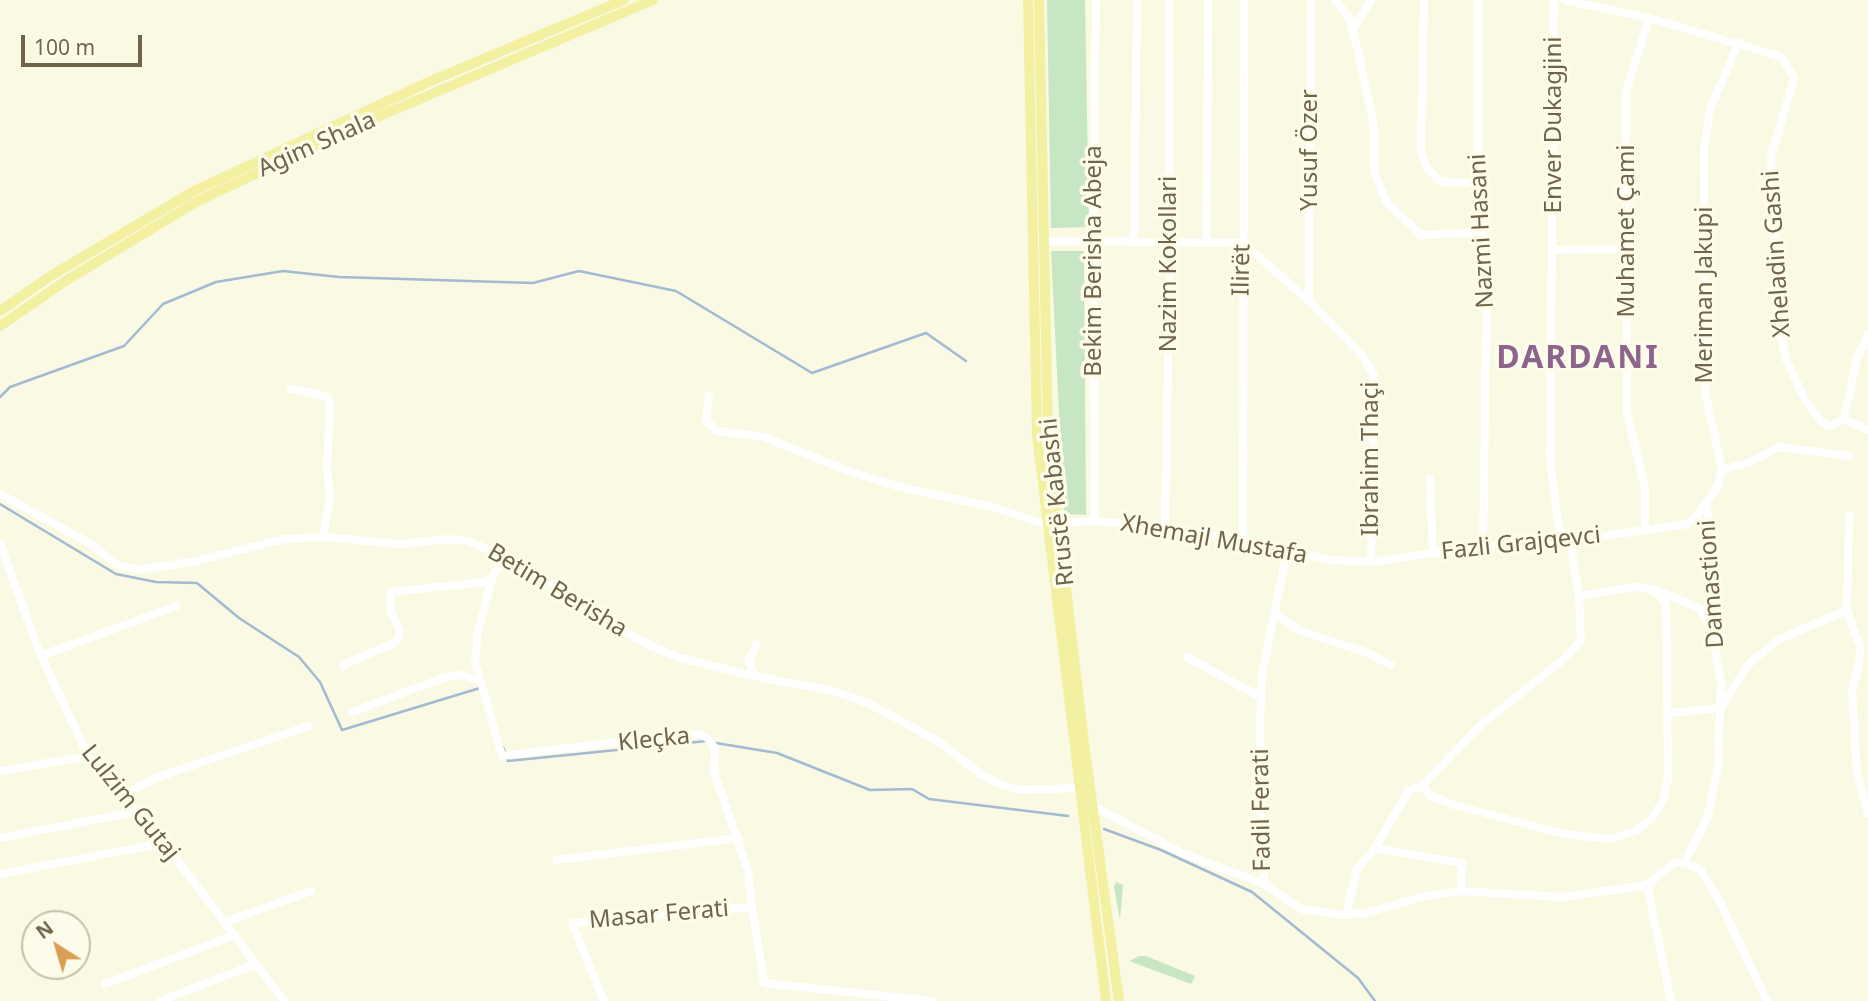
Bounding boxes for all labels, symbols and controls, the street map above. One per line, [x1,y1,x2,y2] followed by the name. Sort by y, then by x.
[24,21,145,65] scale bar
[34,33,95,61] text: 100 m
[1540,37,1568,213] street label: Enver Dukagjini
[1296,89,1324,211] street label: Yusuf Özer
[254,106,380,184] street label: Agim Shala
[1613,144,1641,318] street label: Muhamet Çami
[1080,145,1108,377] street label: Bekim Berisha Abeja
[1464,153,1500,309] street label: Nazmi Hasani
[1757,169,1797,339] street label: Xheladin Gashi
[1155,176,1183,352] street label: Nazim Kokollari
[1691,207,1719,383] street label: Meriman Jakupi
[1227,244,1257,296] street label: Ilirët
[1497,340,1659,378] district label: DARDANI
[1357,382,1385,536] street label: Ibrahim Thaçi
[1035,417,1081,587] street label: Rrustë Kabashi
[1118,509,1310,571] street label: Xhemajl Mustafa
[1693,519,1731,649] street label: Damastioni
[1440,521,1602,567] street label: Fazli Grajqevci
[482,538,632,644] street label: Betim Berisha
[617,722,691,758] street label: Kleçka
[75,739,185,867] street label: Lulzim Gutaj
[1247,748,1277,872] street label: Fadil Ferati
[588,895,730,935] street label: Masar Ferati
[21,910,91,980] north arrow
[31,915,59,945] text: N

